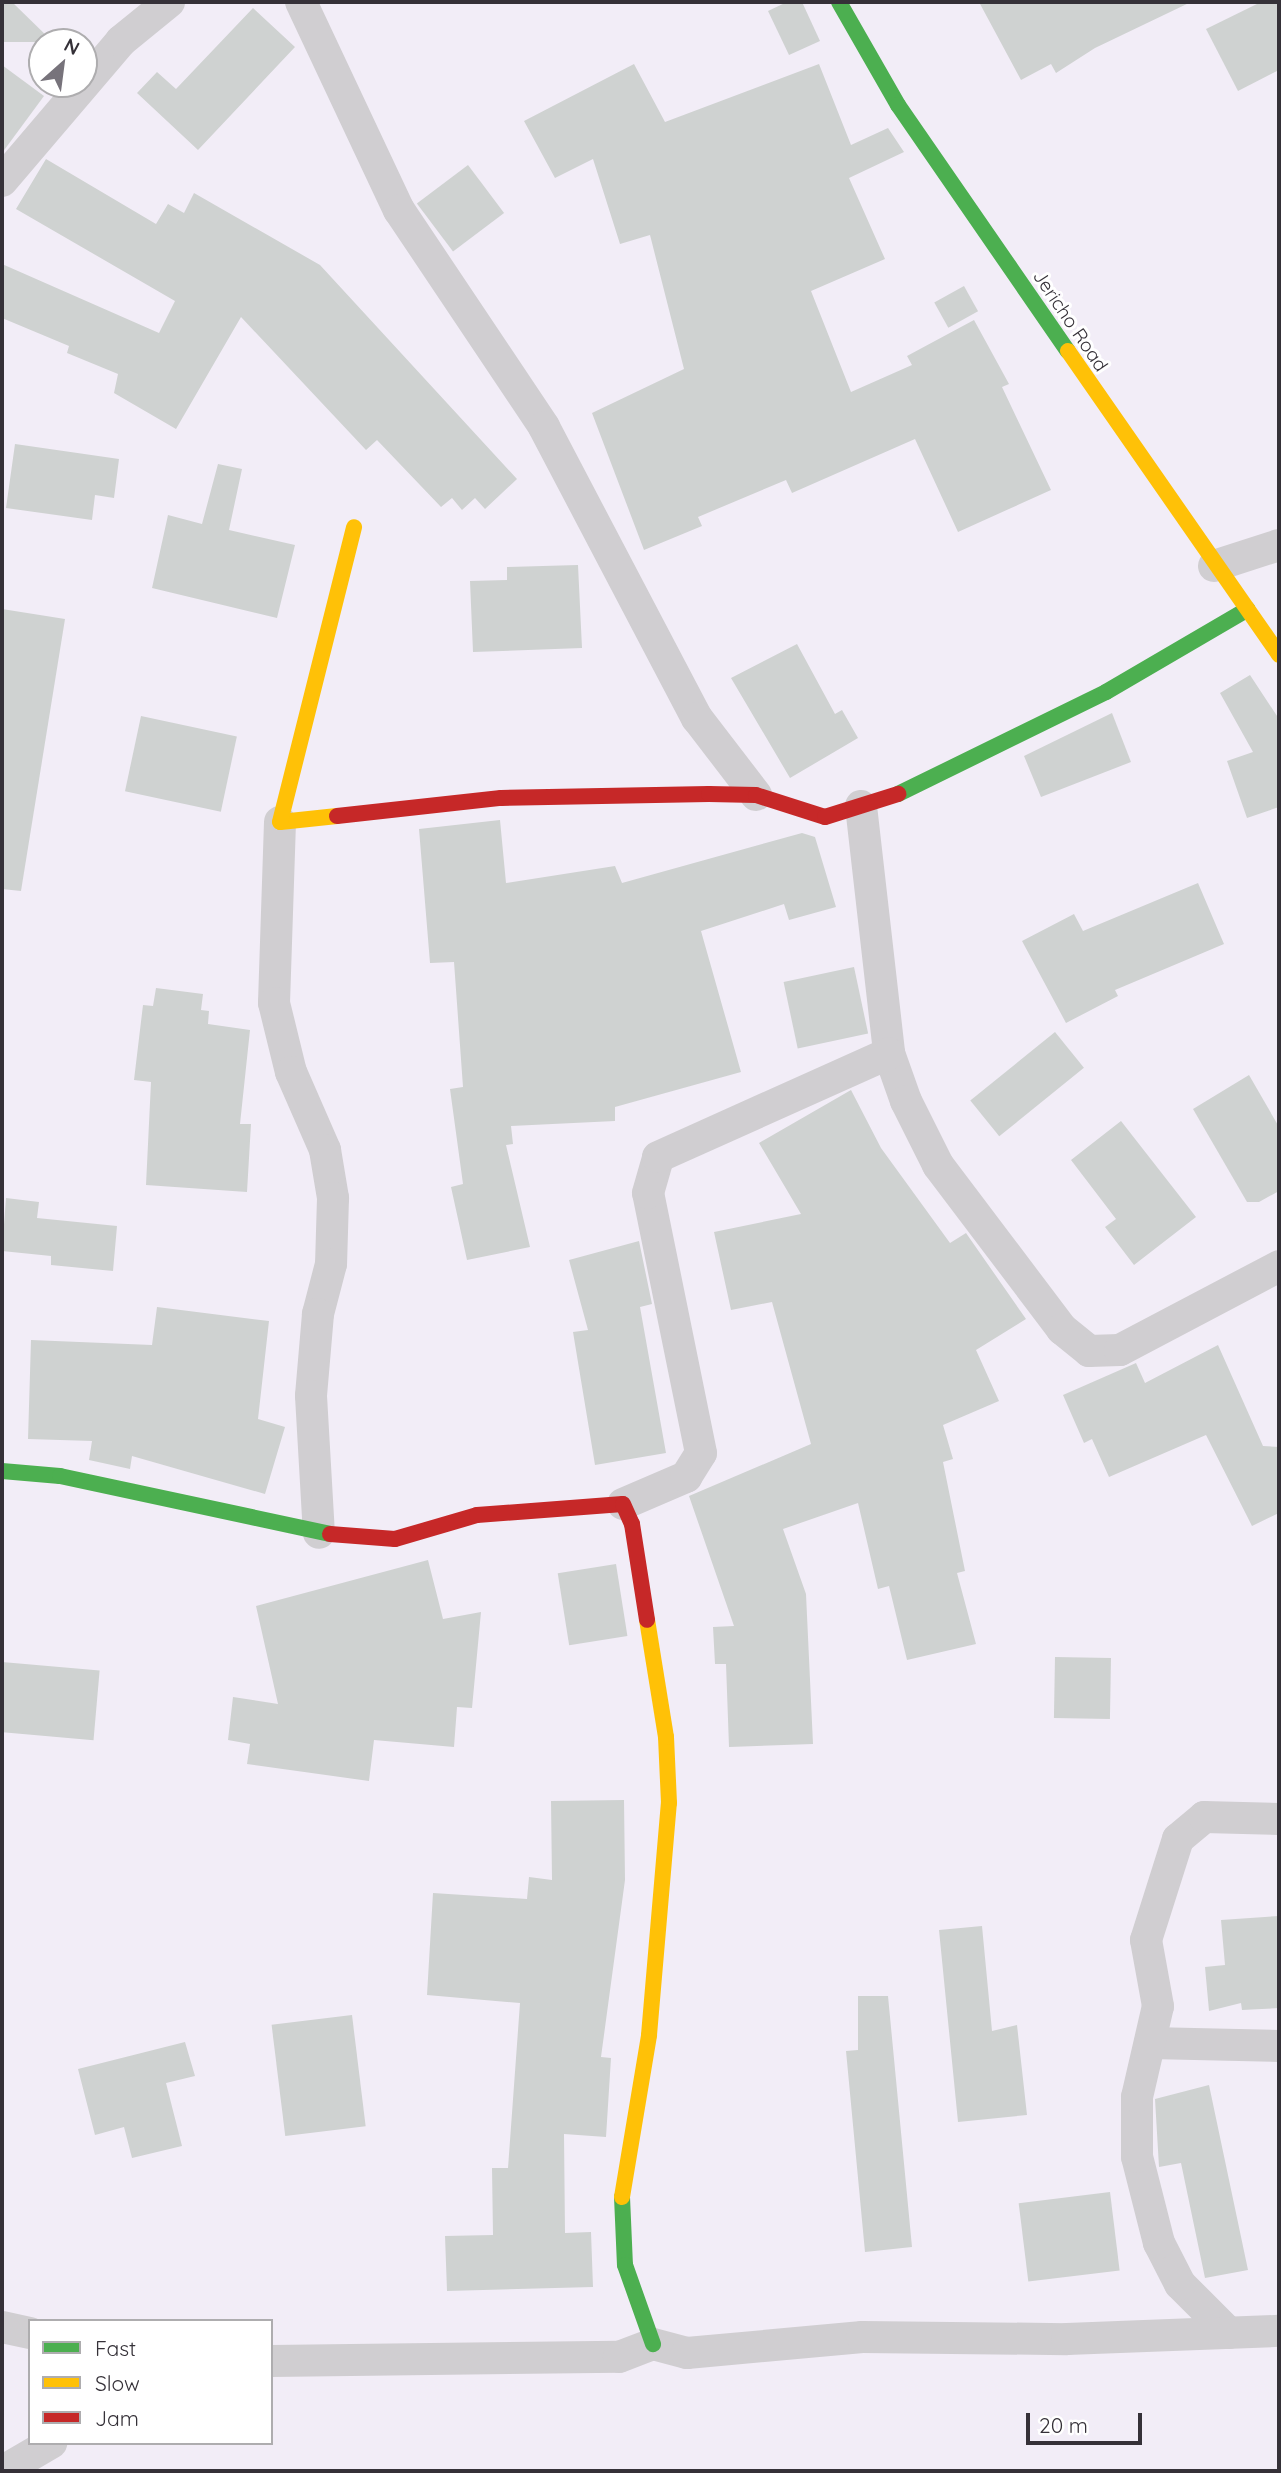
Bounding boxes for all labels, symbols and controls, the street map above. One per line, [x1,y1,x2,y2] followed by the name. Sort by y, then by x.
[28,28,98,98] north arrow
[60,32,84,60] text: N
[1028,266,1112,376] street label: Jericho Road
[28,2319,273,2445] legend
[95,2335,136,2361] text: Fast
[95,2370,140,2396] text: Slow
[1029,2400,1144,2444] scale bar
[95,2405,139,2431] text: Jam
[1039,2412,1088,2438] text: 20 m

